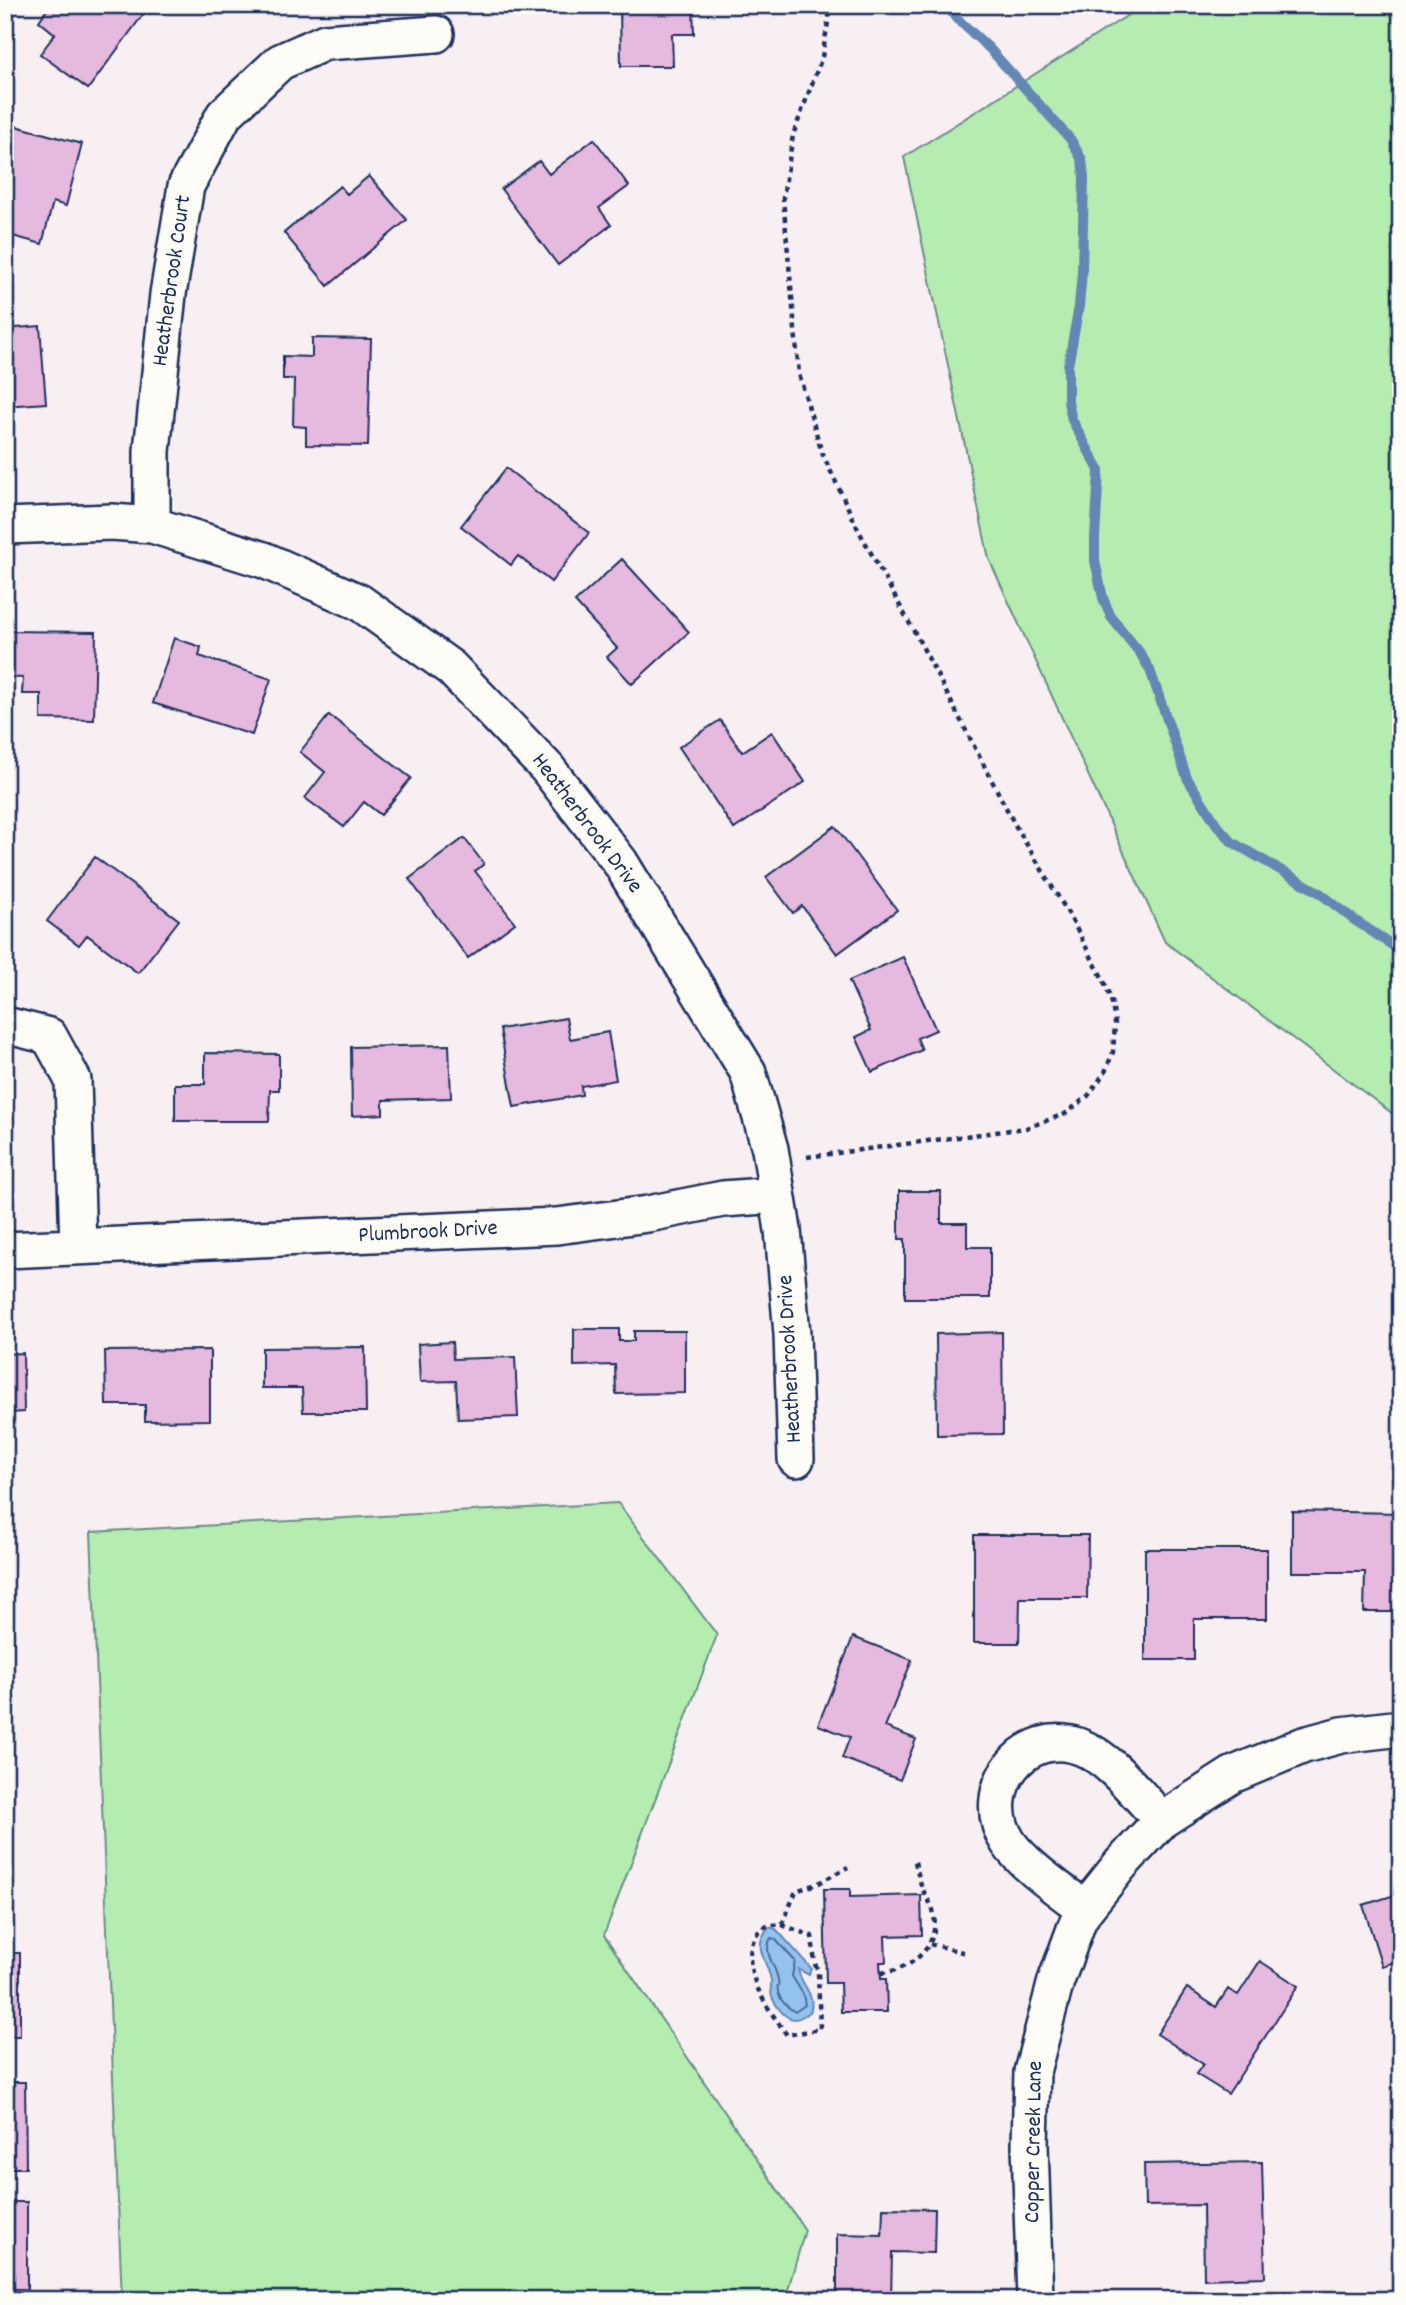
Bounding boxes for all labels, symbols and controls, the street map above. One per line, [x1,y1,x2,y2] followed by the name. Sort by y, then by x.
[145,193,201,369] street label: Heatherbrook Court
[522,747,650,901] street label: Heatherbrook Drive
[357,1213,499,1253] street label: Plumbrook Drive
[770,1274,812,1444] street label: Heatherbrook Drive
[1017,2060,1053,2224] street label: Copper Creek Lane

